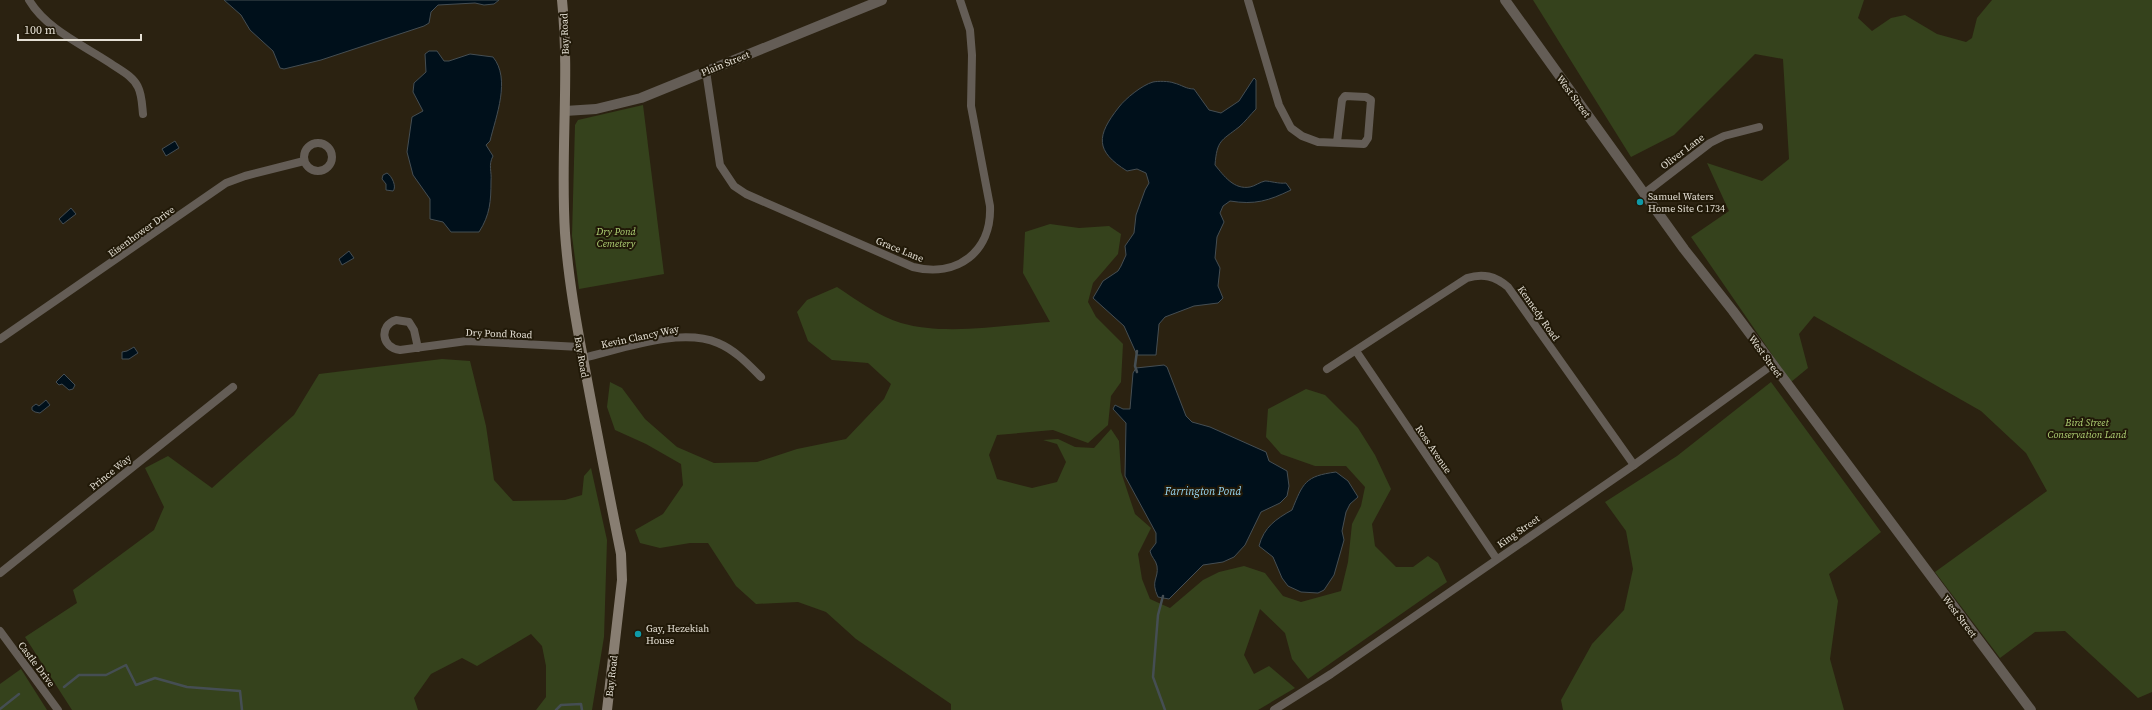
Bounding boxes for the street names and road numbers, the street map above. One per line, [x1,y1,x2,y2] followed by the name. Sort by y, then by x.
[557,13,572,55] street label: Bay Road
[699,48,752,79] street label: Plain Street
[1554,72,1594,121] street label: West Street
[1658,131,1707,172] street label: Oliver Lane
[105,203,177,260] street label: Eisenhower Drive
[874,234,926,265] street label: Grace Lane
[1515,283,1563,344] street label: Kennedy Road
[600,322,681,351] street label: Kevin Clancy Way
[465,326,533,341] street label: Dry Pond Road
[1746,332,1786,381] street label: West Street
[572,336,592,379] street label: Bay Road
[1413,423,1455,476] street label: Ross Avenue
[87,451,135,493] street label: Prince Way
[1494,512,1543,551] street label: King Street
[1939,593,1980,641] street label: West Street
[15,639,58,690] street label: Castle Drive
[603,654,621,697] street label: Bay Road

